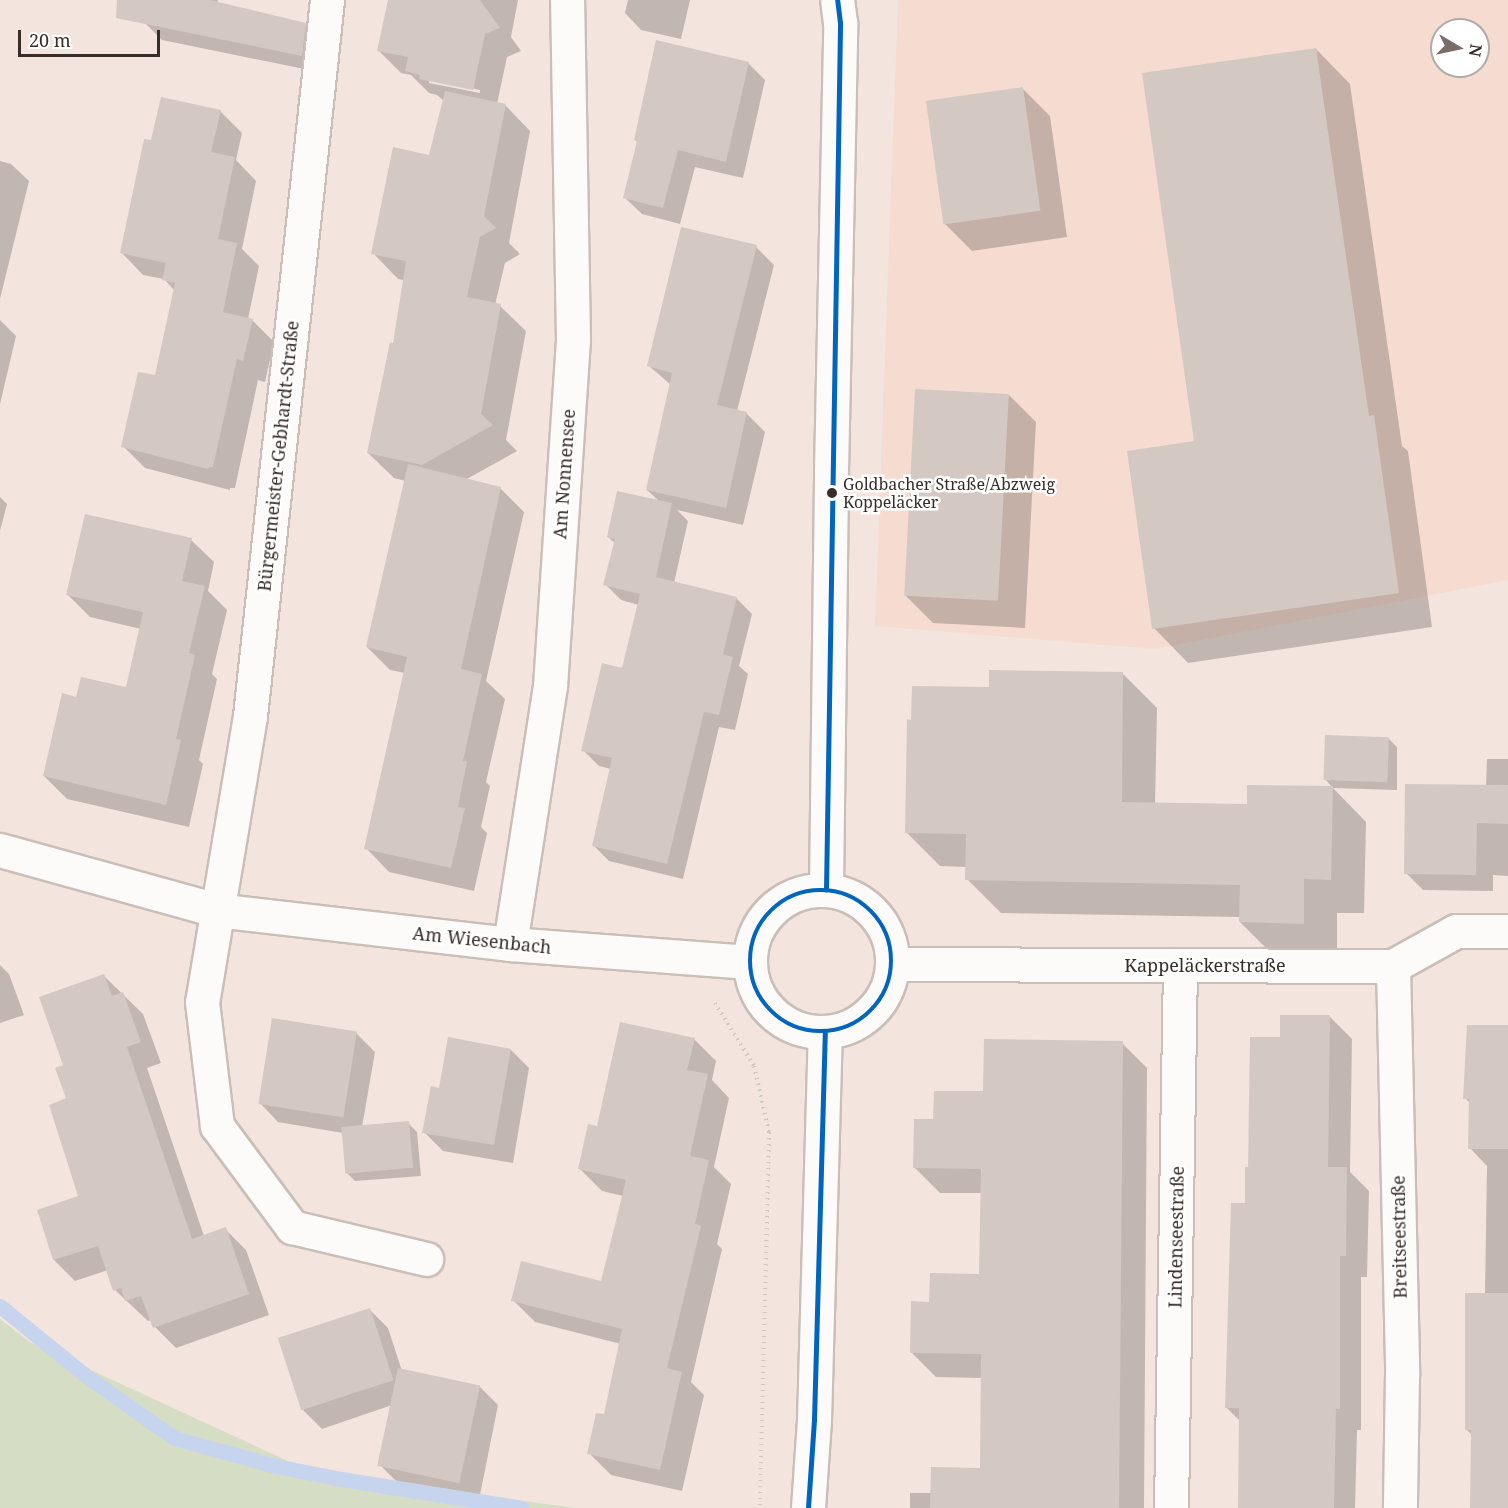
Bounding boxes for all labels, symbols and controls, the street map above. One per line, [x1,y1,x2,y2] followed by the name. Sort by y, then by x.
[21,18,164,56] scale bar
[1430,18,1490,78] north arrow
[29,28,71,52] text: 20 m
[1464,43,1488,58] text: N
[253,320,303,592] street label: Bürgermeister-Gebhardt-Straße
[549,408,579,540] street label: Am Nonnensee
[843,474,1055,512] place label: Goldbacher Straße/Abzweig Koppeläcker
[826,487,838,499] marker: Goldbacher Straße/Abzweig Koppeläcker
[412,922,552,958] street label: Am Wiesenbach
[1124,954,1286,976] street label: Kappeläckerstraße
[1164,1166,1188,1308] street label: Lindenseestraße
[1387,1175,1411,1299] street label: Breitseestraße

